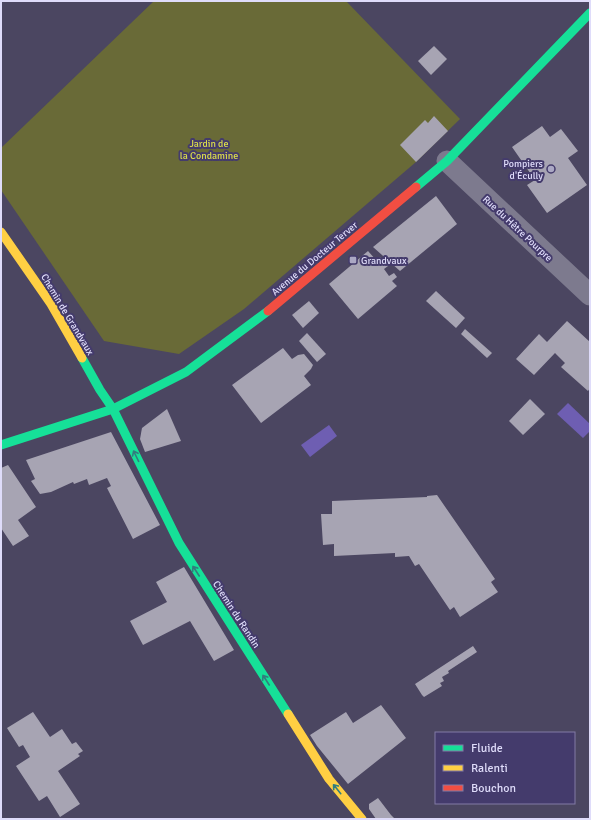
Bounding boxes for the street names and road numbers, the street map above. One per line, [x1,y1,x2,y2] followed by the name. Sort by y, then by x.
[480,193,555,264] street label: Rue du Hêtre Pourpre
[269,219,360,298] street label: Avenue du Docteur Terver
[38,272,96,358] street label: Chemin de Grandvaux
[210,579,262,650] street label: Chemin du Randin

